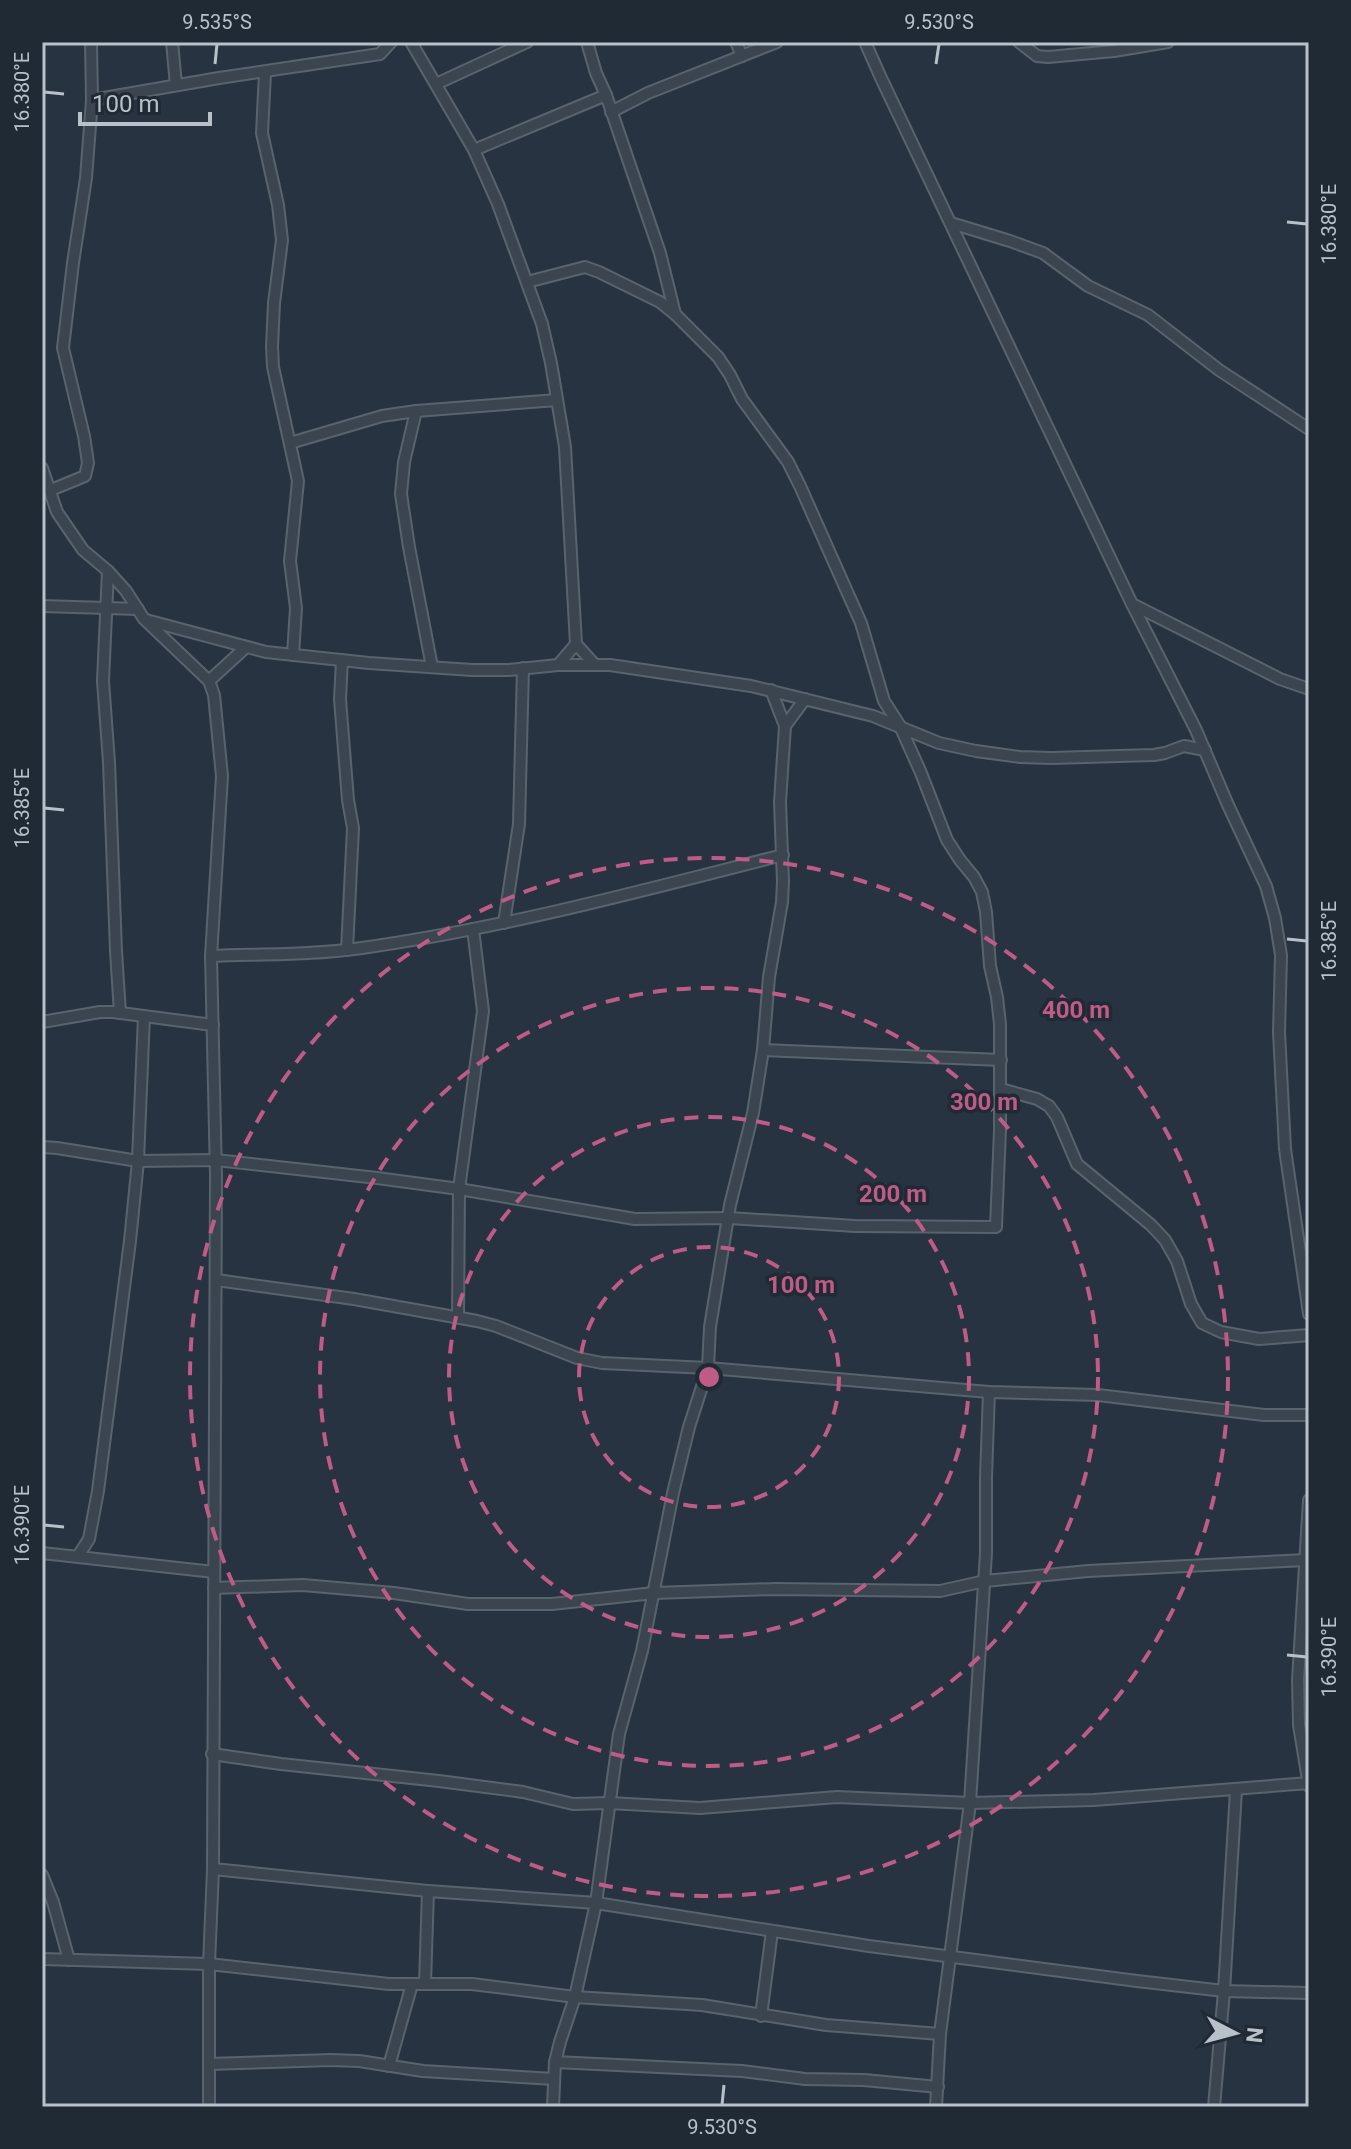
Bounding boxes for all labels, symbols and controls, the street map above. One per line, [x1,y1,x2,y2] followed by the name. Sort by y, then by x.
[182,10,252,34] text: 9.535°S
[904,10,974,34] text: 9.530°S
[10,52,34,132] text: 16.380°E
[80,76,210,126] scale bar
[92,90,159,118] text: 100 m
[1317,184,1341,264] text: 16.380°E
[10,768,34,848] text: 16.385°E
[1317,901,1341,981] text: 16.385°E
[1042,996,1110,1024] text: 400 m
[950,1088,1018,1116] text: 300 m
[859,1180,927,1208] text: 200 m
[767,1271,835,1299] text: 100 m
[695,1363,723,1391] centre of rings
[10,1485,34,1565] text: 16.390°E
[1317,1617,1341,1697] text: 16.390°E
[1195,1993,1275,2073] north arrow
[1241,2026,1268,2044] text: N
[687,2115,757,2139] text: 9.530°S

